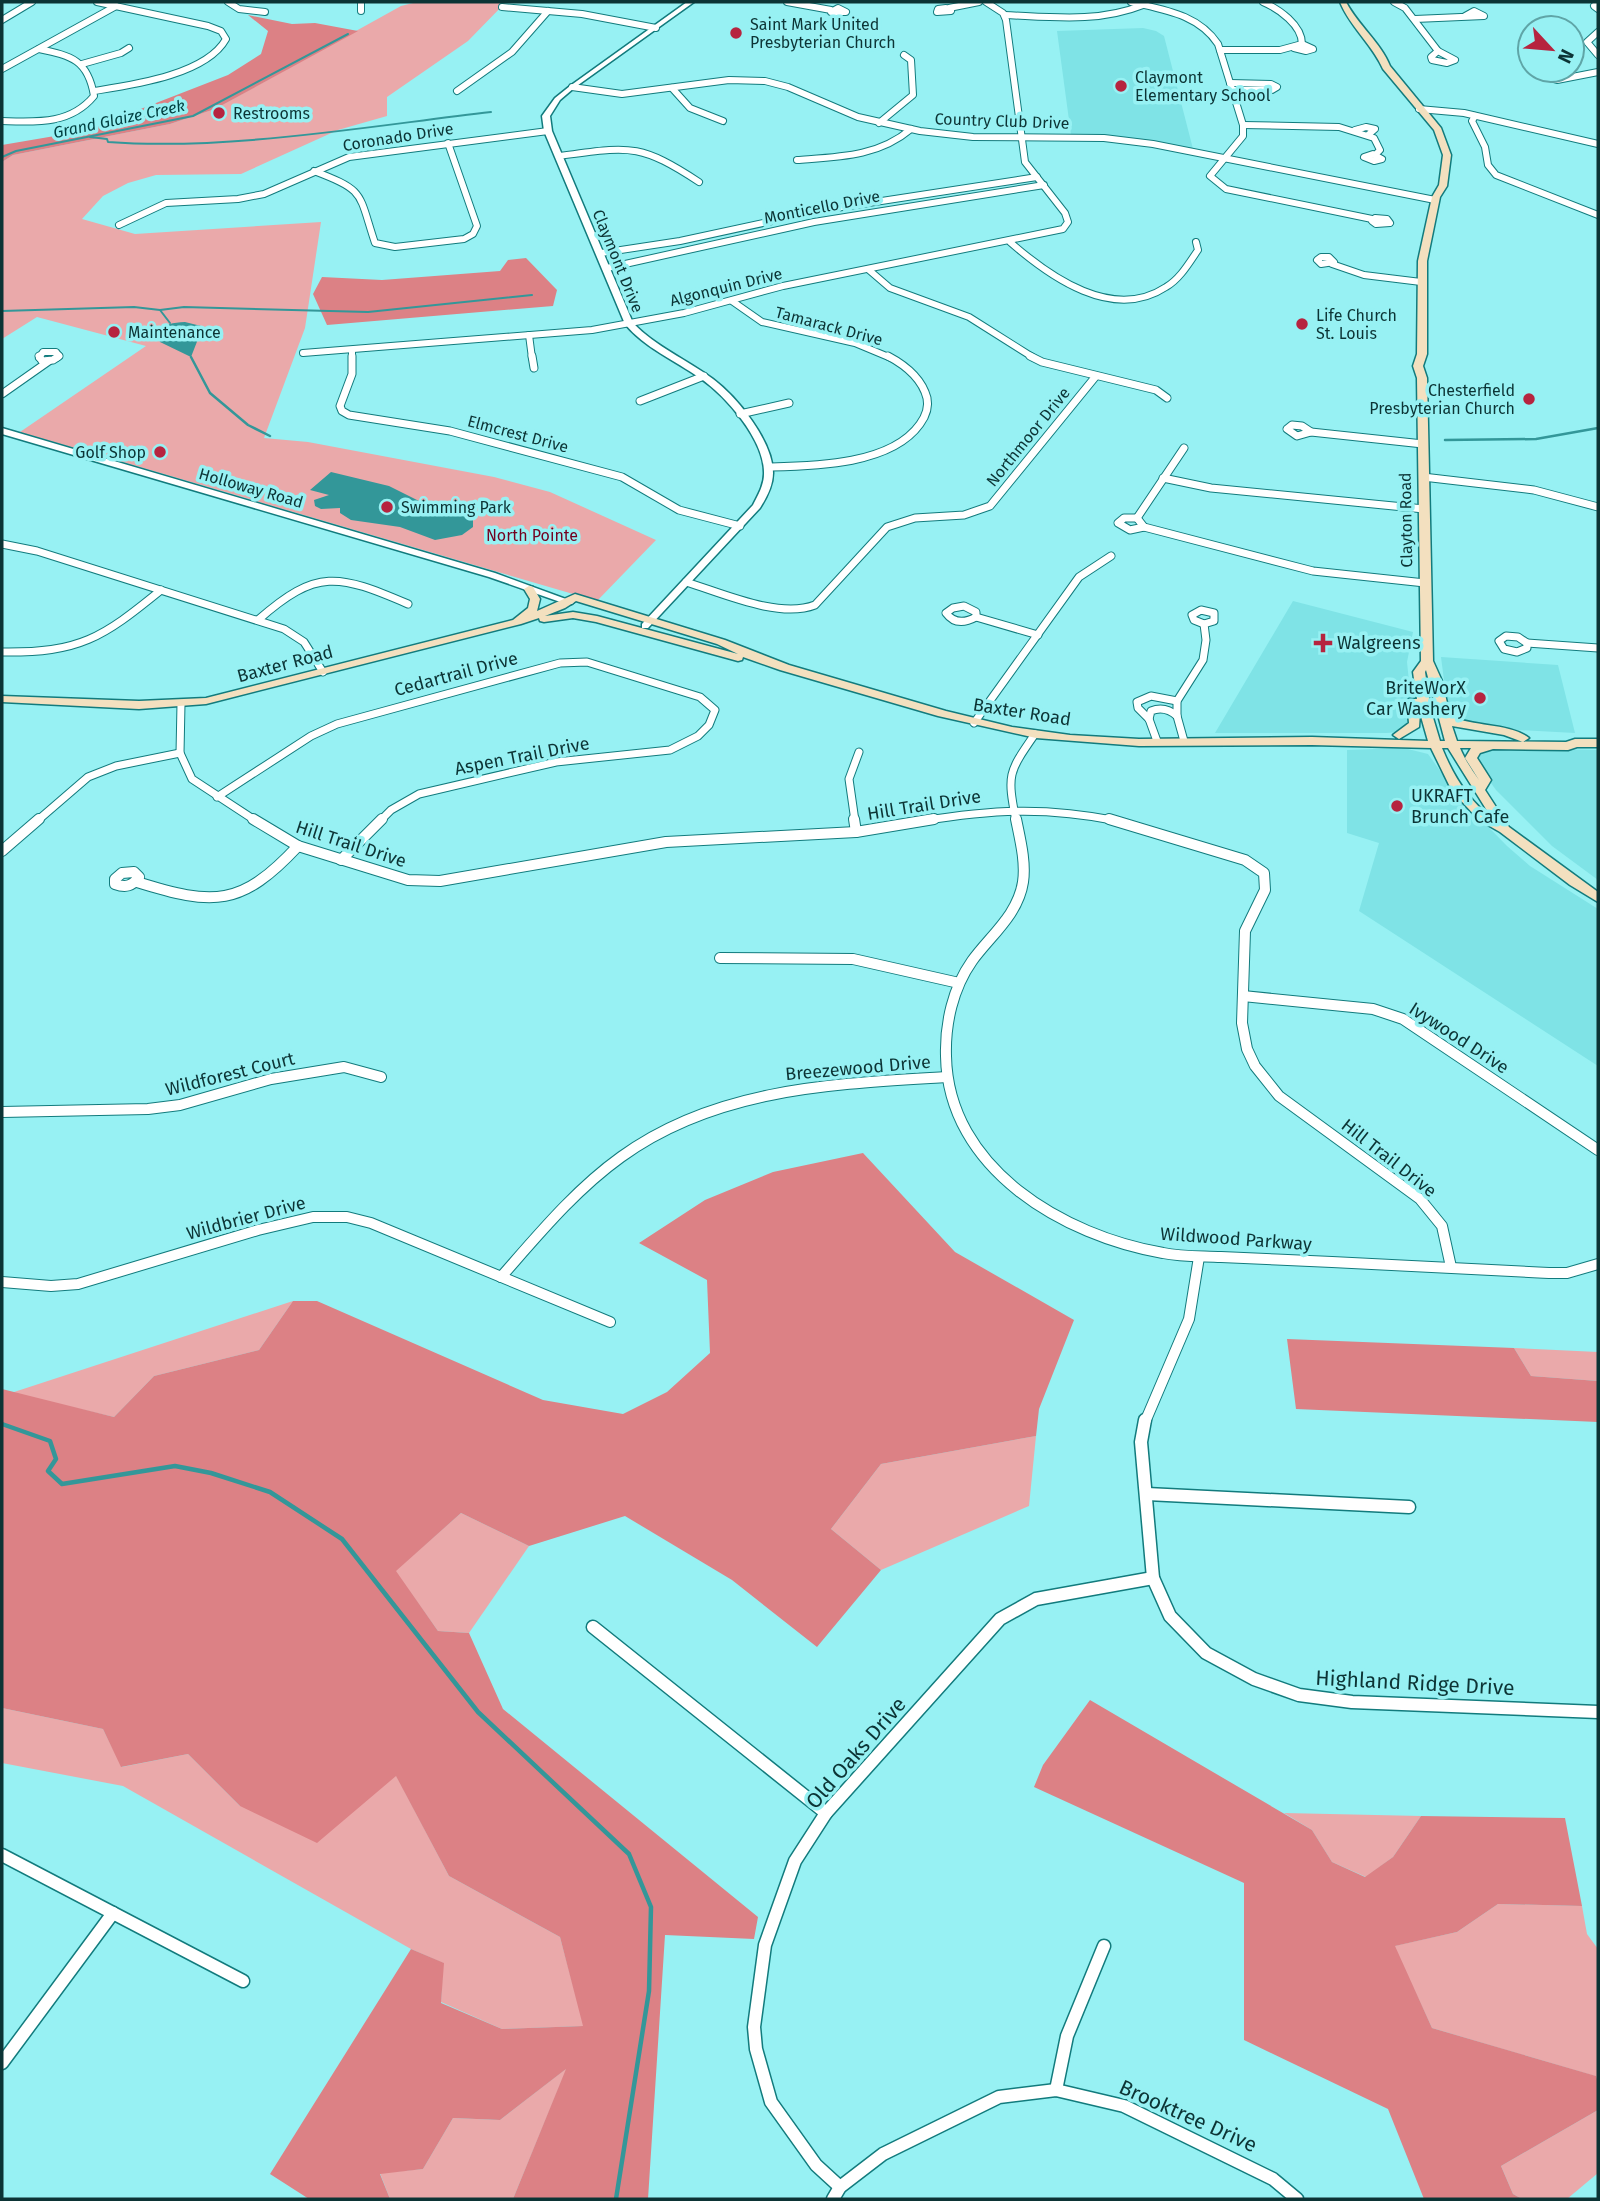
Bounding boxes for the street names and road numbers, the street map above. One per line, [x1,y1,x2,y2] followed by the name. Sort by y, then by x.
[934,109,1070,133] street label: Country Club Drive
[341,119,455,155] street label: Coronado Drive
[762,186,882,228] street label: Monticello Drive
[589,207,647,315] street label: Claymont Drive
[668,264,784,310] street label: Algonquin Drive
[773,303,885,349] street label: Tamarack Drive
[982,384,1074,490] street label: Northmoor Drive
[465,411,571,457] street label: Elmcrest Drive
[197,464,305,512] street label: Holloway Road
[1396,472,1416,568] street label: Clayton Road
[234,641,336,687] street label: Baxter Road
[392,647,520,701] street label: Cedartrail Drive
[972,693,1072,731] street label: Baxter Road
[453,732,591,780] street label: Aspen Trail Drive
[866,785,982,825] street label: Hill Trail Drive
[293,816,409,872] street label: Hill Trail Drive
[1405,998,1513,1078] street label: Ivywood Drive
[163,1047,297,1101] street label: Wildforest Court
[784,1051,932,1085] street label: Breezewood Drive
[1337,1114,1441,1202] street label: Hill Trail Drive
[184,1192,308,1244] street label: Wildbrier Drive
[1159,1223,1313,1255] street label: Wildwood Parkway
[1315,1665,1515,1701] street label: Highland Ridge Drive
[800,1692,912,1814] street label: Old Oaks Drive
[1115,2074,1261,2158] street label: Brooktree Drive

